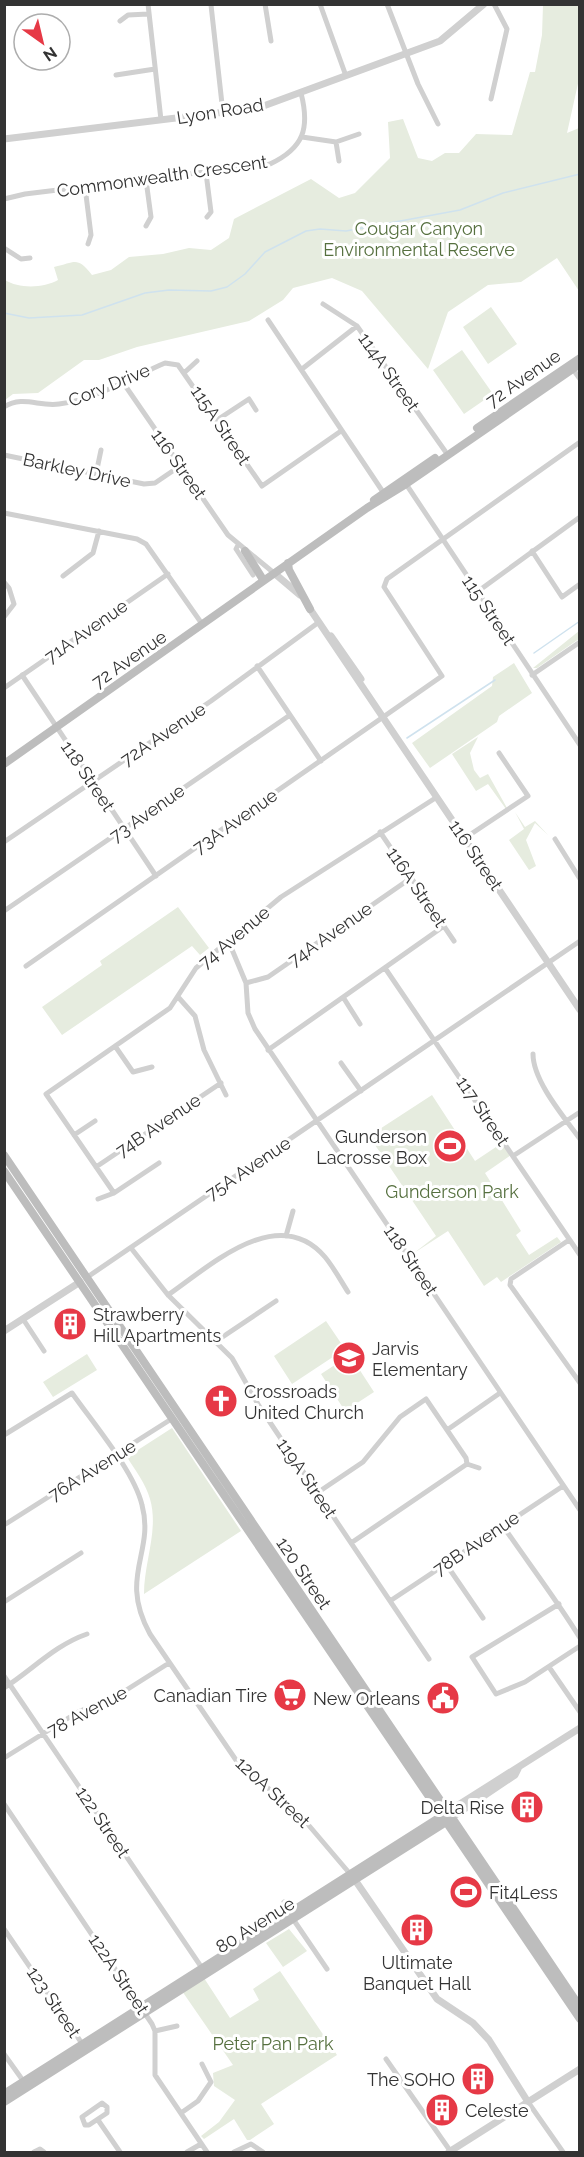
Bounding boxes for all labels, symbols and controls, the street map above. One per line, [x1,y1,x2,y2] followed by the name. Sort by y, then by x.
[12,12,72,72] north arrow
[40,43,60,65] text: N
[175,94,265,128] street label: Lyon Road
[55,151,269,201] street label: Commonwealth Crescent
[323,218,515,260] park label: Cougar Canyon Environmental Reserve
[354,329,424,415] street label: 114A Street
[482,344,565,411] street label: 72 Avenue
[65,359,153,411] street label: Cory Drive
[187,381,255,469] street label: 115A Street
[147,425,211,503] street label: 116 Street
[21,448,133,492] street label: Barkley Drive
[458,571,520,649] street label: 115 Street
[41,595,132,667] street label: 71A Avenue
[88,625,171,692] street label: 72 Avenue
[117,698,210,770] street label: 72A Avenue
[57,737,119,815] street label: 118 Street
[106,779,189,846] street label: 73 Avenue
[189,784,282,858] street label: 73A Avenue
[445,816,507,894] street label: 116 Street
[383,843,451,931] street label: 116A Street
[284,897,376,971] street label: 74A Avenue
[194,901,274,973] street label: 74 Avenue
[452,1072,514,1150] street label: 117 Street
[112,1089,205,1161] street label: 74B Avenue
[316,1126,427,1168] place label: Gunderson Lacrosse Box
[432,1128,468,1164] sports icon: Gunderson Lacrosse Box
[202,1132,295,1204] street label: 75A Avenue
[385,1181,519,1202] park label: Gunderson Park
[380,1221,442,1299] street label: 118 Street
[93,1304,221,1346] place label: Strawberry Hill Apartments
[52,1306,88,1342] building icon: Strawberry Hill Apartments
[372,1338,468,1380] place label: Jarvis Elementary
[331,1340,367,1376] school or university icon: Jarvis Elementary
[244,1381,364,1423] place label: Crossroads United Church
[203,1383,239,1419] church icon: Crossroads United Church
[273,1434,341,1522] street label: 119A Street
[44,1435,140,1505] street label: 76A Avenue
[429,1506,523,1580] street label: 78B Avenue
[272,1533,336,1613] street label: 120 Street
[272,1677,308,1713] supermarket icon: Canadian Tire
[425,1680,461,1716] public building icon: New Orleans
[43,1681,131,1741] street label: 78 Avenue
[154,1685,267,1706] place label: Canadian Tire
[313,1688,420,1709] place label: New Orleans
[232,1752,314,1832] street label: 120A Street
[72,1783,134,1861] street label: 122 Street
[509,1789,545,1825] building icon: Delta Rise
[420,1797,504,1818] place label: Delta Rise
[448,1874,484,1910] sports icon: Fit4Less
[489,1882,558,1903] place label: Fit4Less
[212,1892,299,1957] street label: 80 Avenue
[399,1912,435,1948] building icon: Ultimate Banquet Hall
[84,1930,154,2018] street label: 122A Street
[363,1952,471,1994] place label: Ultimate Banquet Hall
[23,1962,85,2042] street label: 123 Street
[212,2033,334,2054] park label: Peter Pan Park
[460,2061,496,2097] building icon: The SOHO
[367,2069,455,2090] place label: The SOHO
[424,2092,460,2128] building icon: Celeste
[465,2100,529,2121] place label: Celeste

